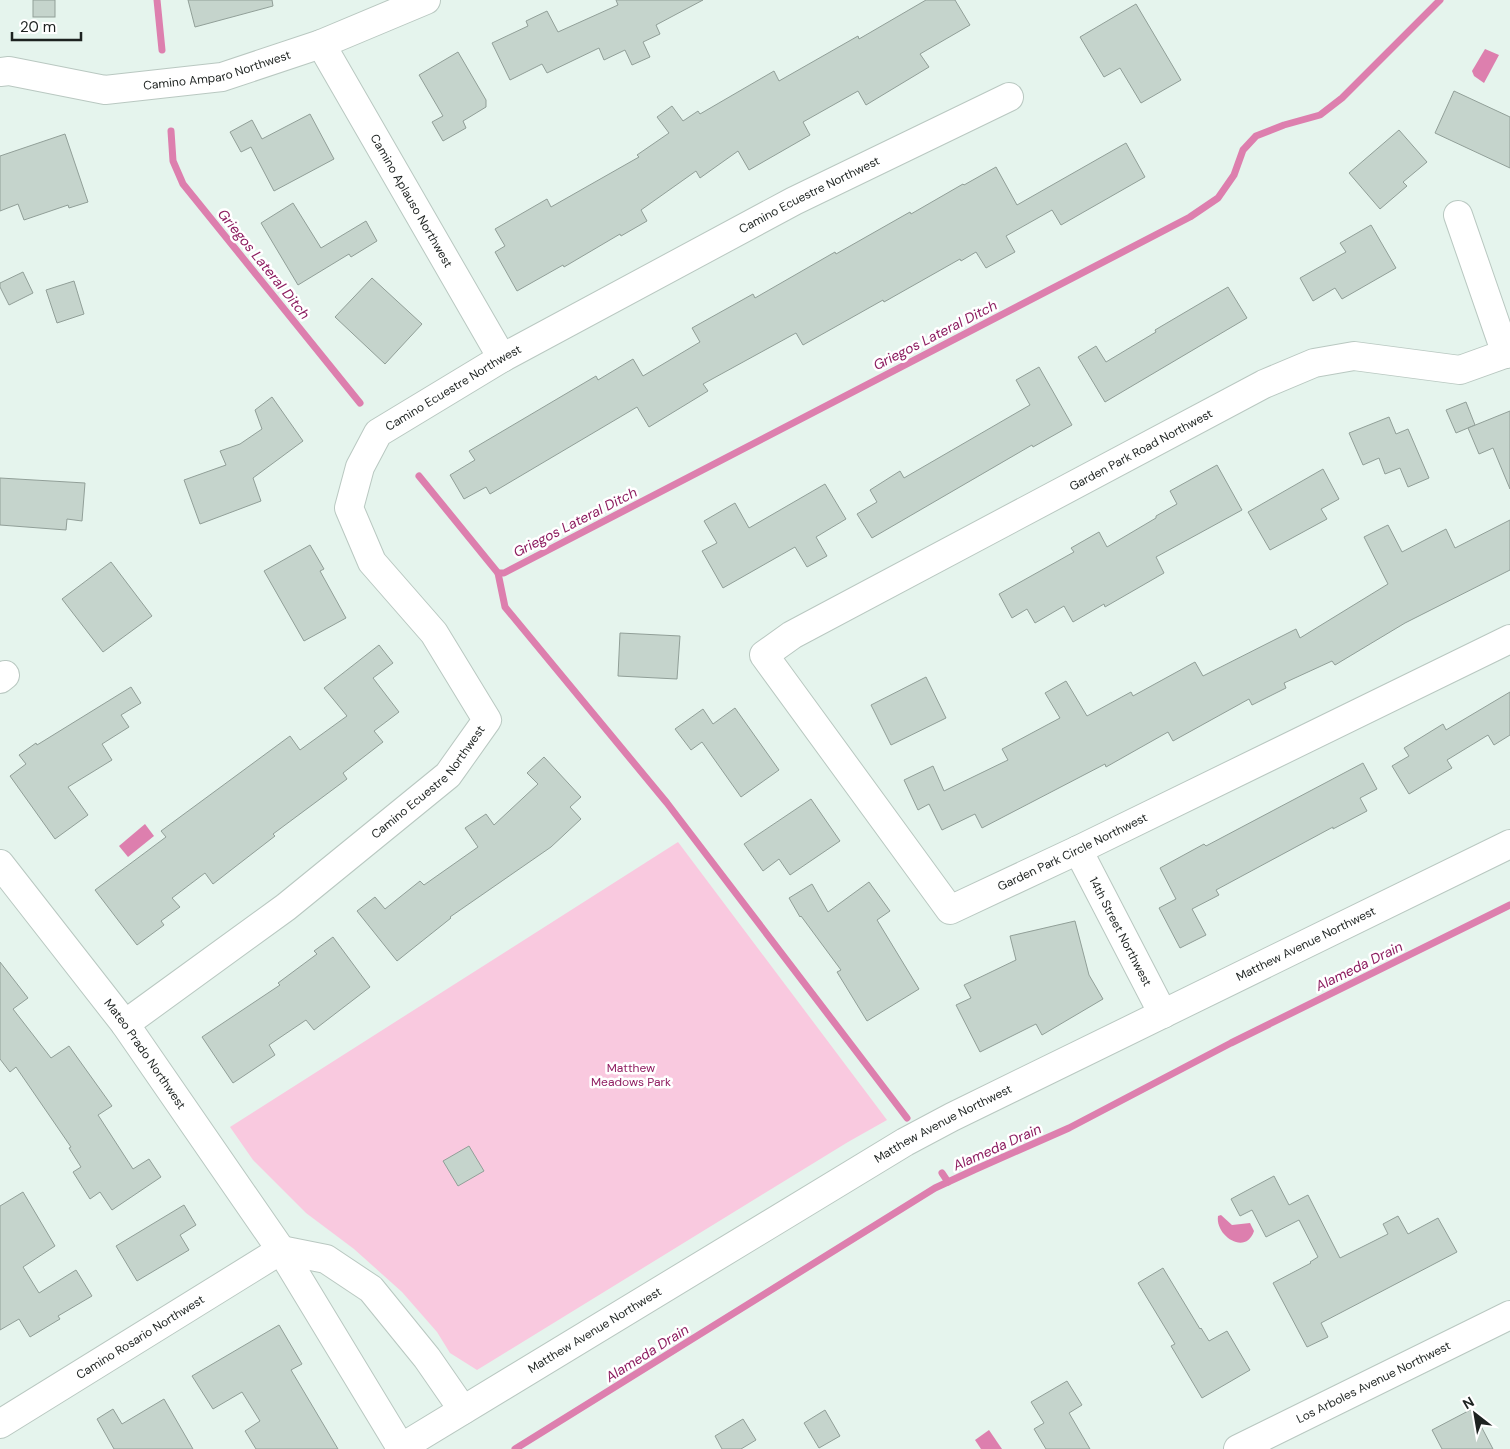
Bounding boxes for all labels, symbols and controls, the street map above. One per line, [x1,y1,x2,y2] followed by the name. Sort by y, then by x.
[12,10,81,42] scale bar
[20,17,56,37] text: 20 m
[142,47,293,94] street label: Camino Amparo Northwest
[367,131,456,271] street label: Camino Aplauso Northwest
[736,153,883,237] street label: Camino Ecuestre Northwest
[214,205,314,323] water label: Griegos Lateral Ditch
[870,296,1000,374] water label: Griegos Lateral Ditch
[382,341,524,435] street label: Camino Ecuestre Northwest
[1067,405,1216,495] street label: Garden Park Road Northwest
[510,483,640,561] water label: Griegos Lateral Ditch
[368,722,489,842] street label: Camino Ecuestre Northwest
[995,809,1150,895] street label: Garden Park Circle Northwest
[1085,874,1155,989] street label: 14th Street Northwest
[1233,903,1379,985] street label: Matthew Avenue Northwest
[1312,937,1406,995] water label: Alameda Drain
[100,996,190,1113] street label: Mateo Prado Northwest
[591,1060,671,1090] park label: Matthew Meadows Park
[871,1081,1015,1167] street label: Matthew Avenue Northwest
[949,1119,1044,1175] water label: Alameda Drain
[525,1283,665,1377] street label: Matthew Avenue Northwest
[73,1291,208,1383] street label: Camino Rosario Northwest
[601,1320,692,1386] water label: Alameda Drain
[1294,1337,1454,1427] street label: Los Arboles Avenue Northwest
[1450,1389,1500,1439] north arrow
[1459,1393,1477,1413] text: N

